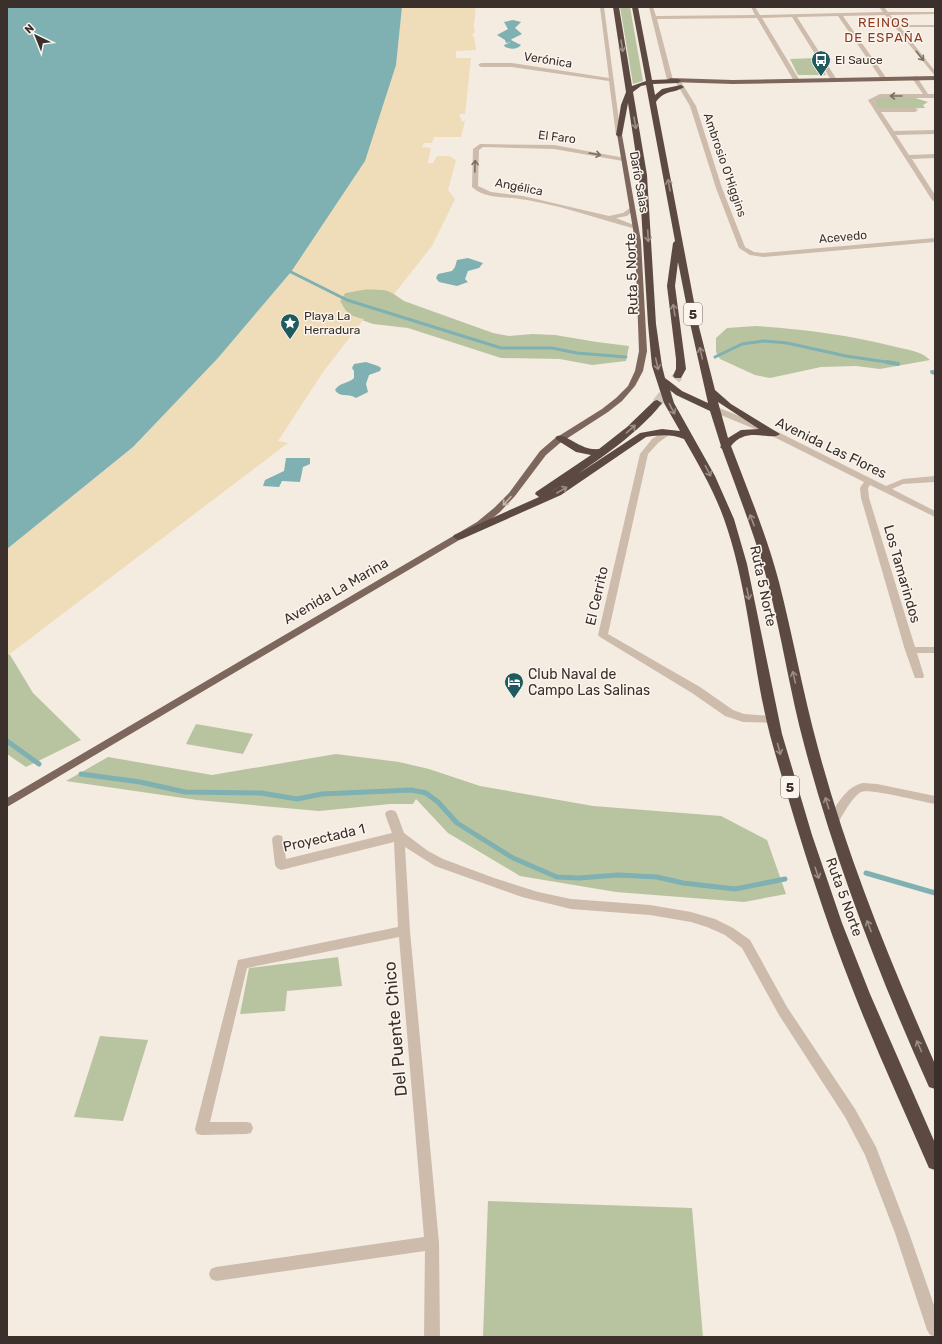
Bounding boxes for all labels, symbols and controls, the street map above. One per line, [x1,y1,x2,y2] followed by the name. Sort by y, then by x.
[844,15,924,45] district label: REINOS DE ESPAÑA
[16,16,56,56] north arrow
[22,22,37,37] text: N
[618,39,626,52] one-way arrow
[523,49,573,71] street label: Verónica
[810,49,832,77] bus stop icon: El Sauce
[915,50,924,61] one-way arrow
[835,53,883,67] place label: El Sauce
[890,92,903,100] one-way arrow
[701,111,749,219] street label: Ambrosio O'Higgins
[631,116,639,129] one-way arrow
[537,128,577,146] street label: El Faro
[588,150,601,158] one-way arrow
[627,150,651,214] street label: Darío Salas
[472,160,479,173] one-way arrow
[494,176,544,198] street label: Angélica
[665,179,673,192] one-way arrow
[818,228,868,246] street label: Acevedo
[644,229,651,242] one-way arrow
[622,232,642,315] street label: Ruta 5 Norte
[684,303,702,325] road number: 5
[670,304,678,317] one-way arrow
[304,309,360,337] place label: Playa La Herradura
[279,312,301,340] place icon: Playa La Herradura
[697,347,704,360] one-way arrow
[653,357,661,370] one-way arrow
[669,402,676,414] one-way arrow
[773,414,889,482] street label: Avenida Las Flores
[626,425,636,434] one-way arrow
[704,465,712,477] one-way arrow
[556,485,568,493] one-way arrow
[502,496,512,506] one-way arrow
[747,514,755,526] one-way arrow
[880,523,924,625] street label: Los Tamarindos
[746,544,780,628] street label: Ruta 5 Norte
[280,554,392,628] street label: Avenida La Marina
[582,565,612,627] street label: El Cerrito
[744,587,752,600] one-way arrow
[528,666,650,699] place label: Club Naval de Campo Las Salinas
[503,671,525,699] hotel icon: Club Naval de Campo Las Salinas
[790,671,798,684] one-way arrow
[776,742,784,755] one-way arrow
[781,776,799,798] road number: 5
[823,797,830,810] one-way arrow
[281,820,367,856] street label: Proyectada 1
[822,855,866,939] street label: Ruta 5 Norte
[814,867,822,879] one-way arrow
[865,920,873,932] one-way arrow
[379,961,411,1097] street label: Del Puente Chico
[915,1040,922,1052] one-way arrow

